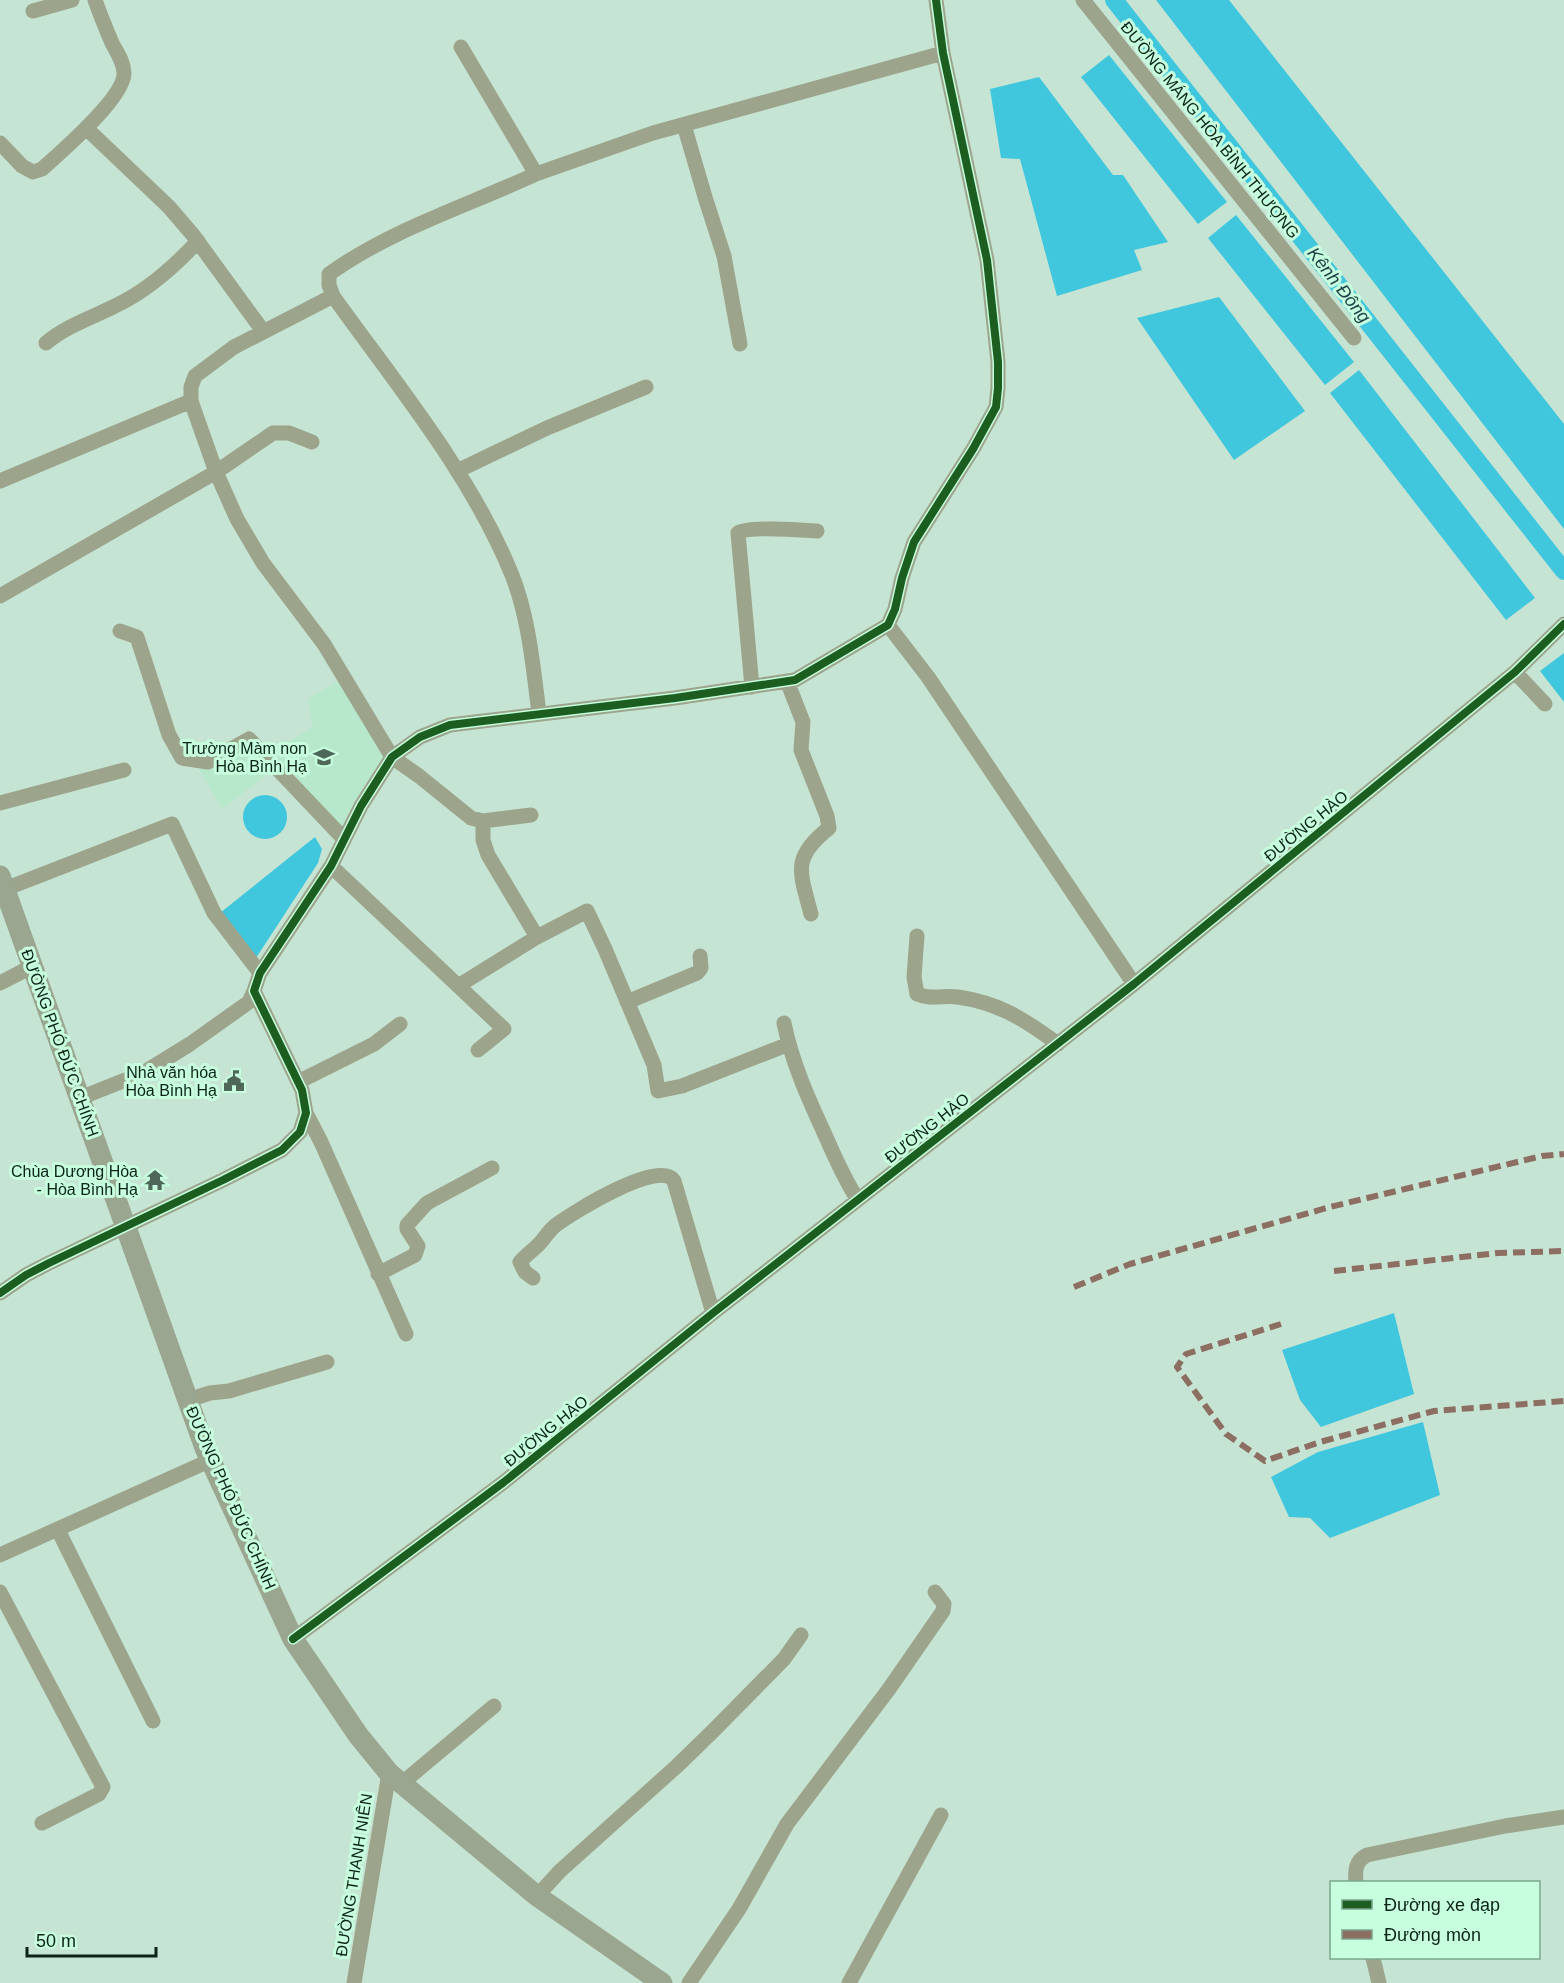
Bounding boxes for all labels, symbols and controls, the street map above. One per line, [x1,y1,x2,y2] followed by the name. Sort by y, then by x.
[1117,18,1303,241] street label: ĐƯỜNG MÁNG HÒA BÌNH THƯỢNG
[1303,243,1375,327] water label: Kênh Đông
[182,740,307,775] place label: Trường Màm non Hòa Bình Hạ
[312,745,336,769] school or university icon: Trường Màm non Hòa Bình Hạ
[1260,787,1351,865] street label: ĐƯỜNG HÀO
[18,947,103,1139] street label: ĐƯỜNG PHÓ ĐỨC CHÍNH
[125,1064,217,1099] place label: Nhà văn hóa Hòa Bình Hạ
[222,1069,246,1093] public building icon: Nhà văn hóa Hòa Bình Hạ
[881,1089,972,1166] street label: ĐƯỜNG HÀO
[11,1163,138,1198] place label: Chùa Dương Hòa - Hòa Bình Hạ
[143,1168,167,1192] temple icon: Chùa Dương Hòa - Hòa Bình Hạ
[500,1392,591,1470] street label: ĐƯỜNG HÀO
[183,1404,280,1592] street label: ĐƯỜNG PHÓ ĐỨC CHÍNH
[332,1792,375,1958] street label: ĐƯỜNG THANH NIÊN
[1330,1881,1540,1959] legend
[1384,1895,1500,1915] text: Đường xe đạp
[27,1920,156,1958] scale bar
[1384,1925,1481,1945] text: Đường mòn
[36,1931,76,1951] text: 50 m

